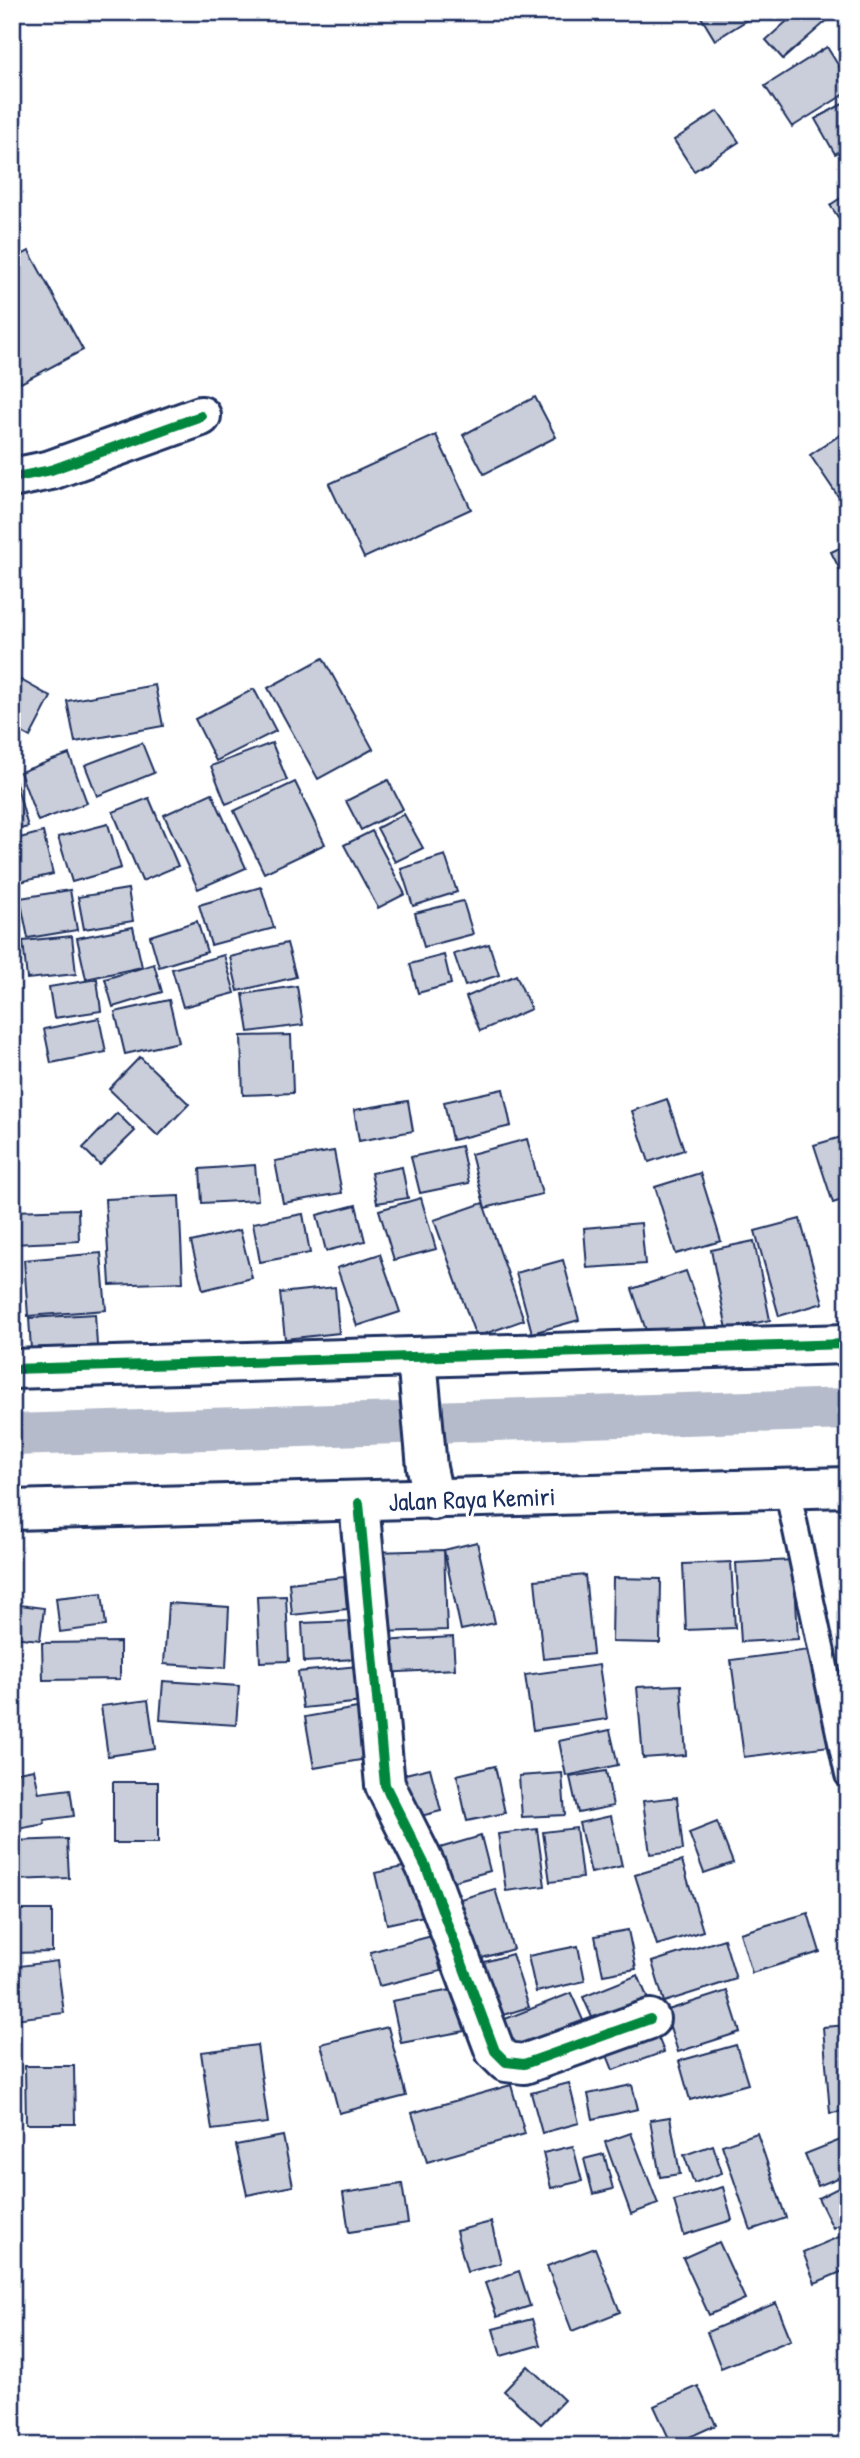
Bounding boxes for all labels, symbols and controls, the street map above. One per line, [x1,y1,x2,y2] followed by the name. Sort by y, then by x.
[388,1478,556,1519] street label: Jalan Raya Kemiri

